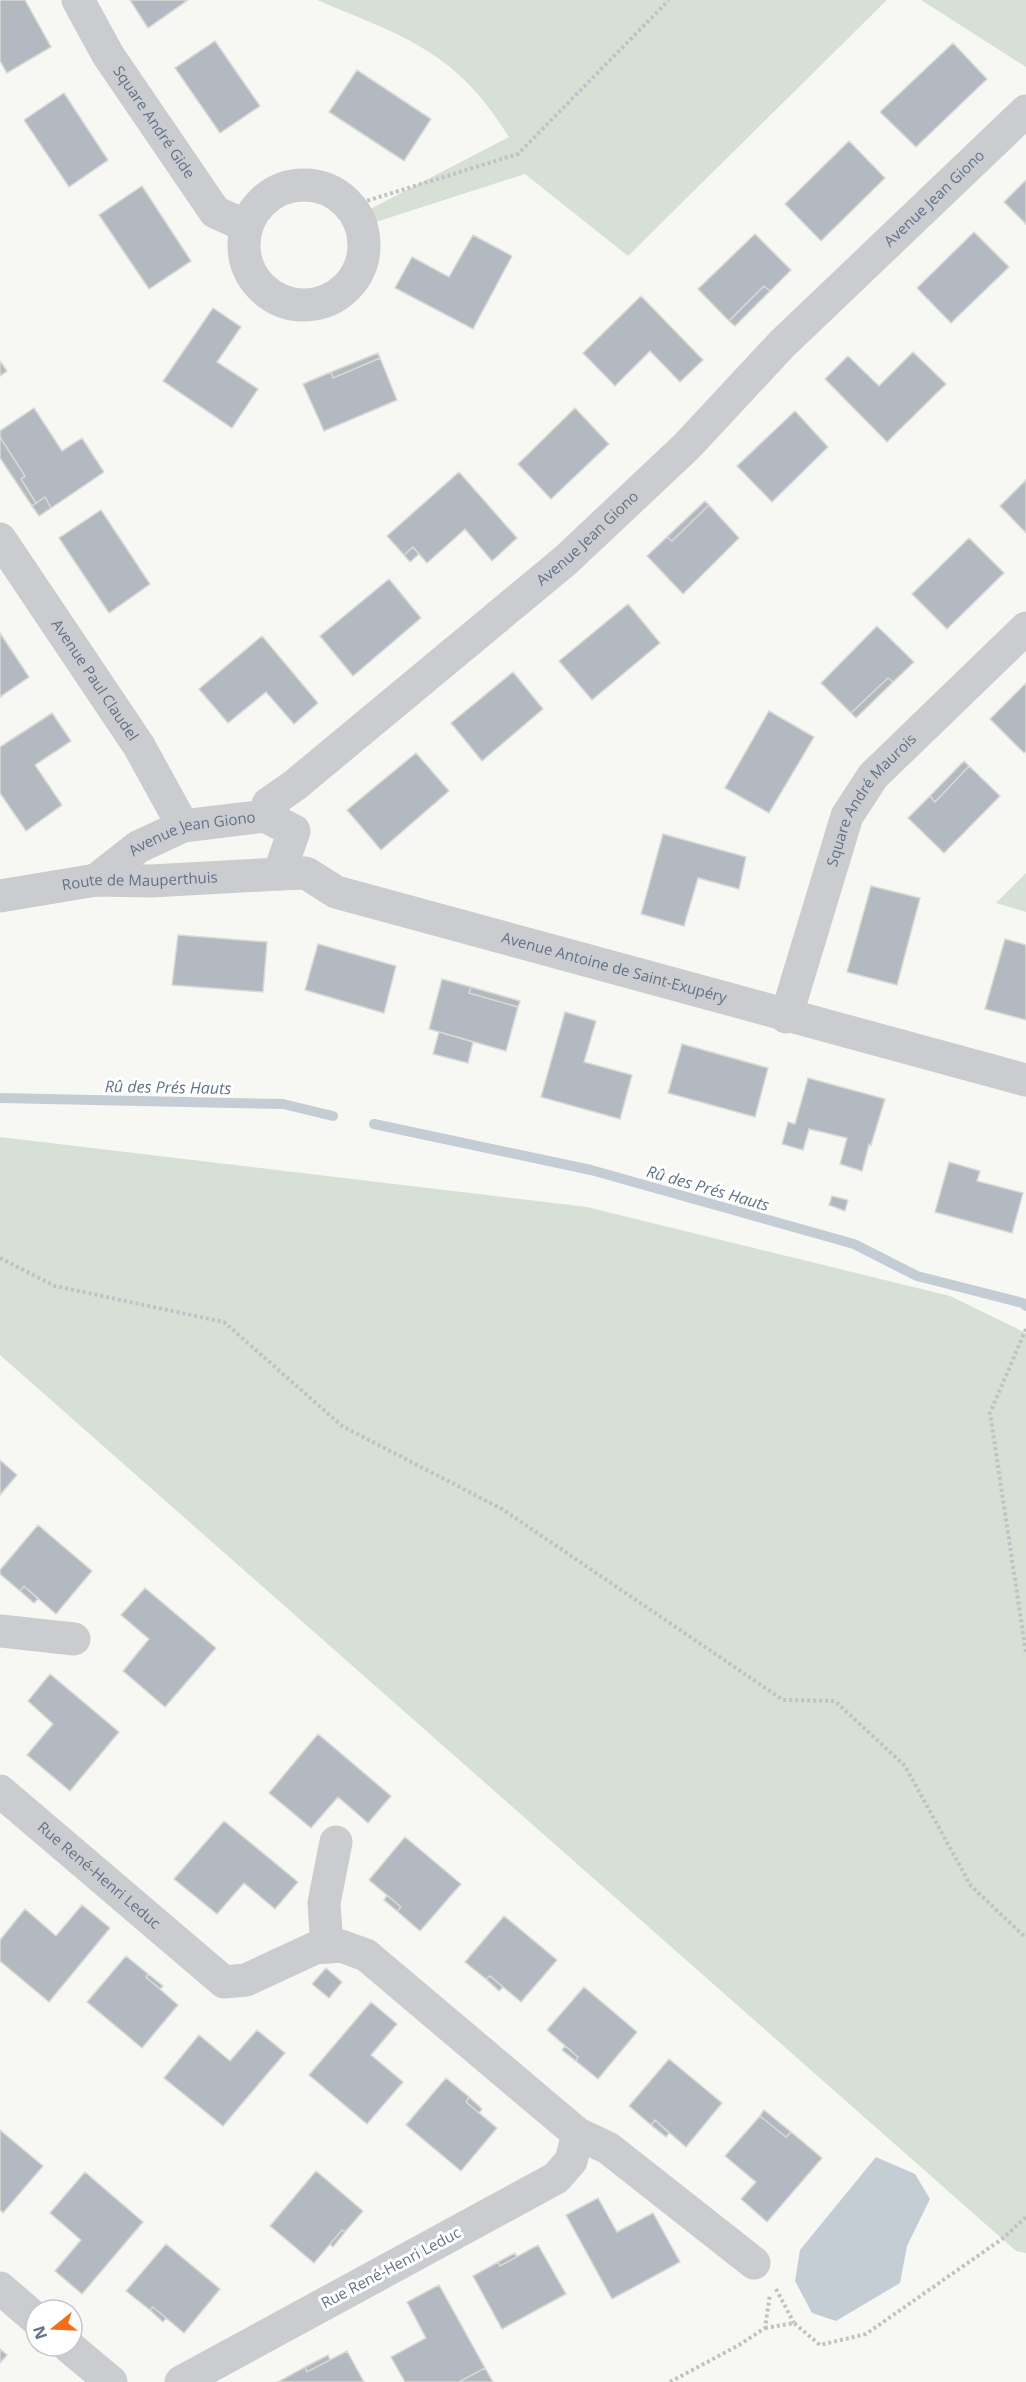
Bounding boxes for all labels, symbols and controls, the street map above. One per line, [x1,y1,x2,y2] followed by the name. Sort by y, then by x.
[109,61,200,182] street label: Square André Gide
[879,145,988,251] street label: Avenue Jean Giono
[532,486,642,590] street label: Avenue Jean Giono
[48,615,144,744] street label: Avenue Paul Claudel
[821,729,920,869] street label: Square André Maurois
[124,806,257,860] street label: Avenue Jean Giono
[60,866,218,895] street label: Route de Mauperthuis
[500,927,730,1007] street label: Avenue Antoine de Saint-Exupéry
[105,1075,232,1099] water label: Rû des Prés Hauts
[644,1160,772,1216] water label: Rû des Prés Hauts
[34,1817,165,1933] street label: Rue René-Henri Leduc
[317,2222,464,2312] street label: Rue René-Henri Leduc
[24,2298,84,2358] north arrow
[27,2323,52,2342] text: N

